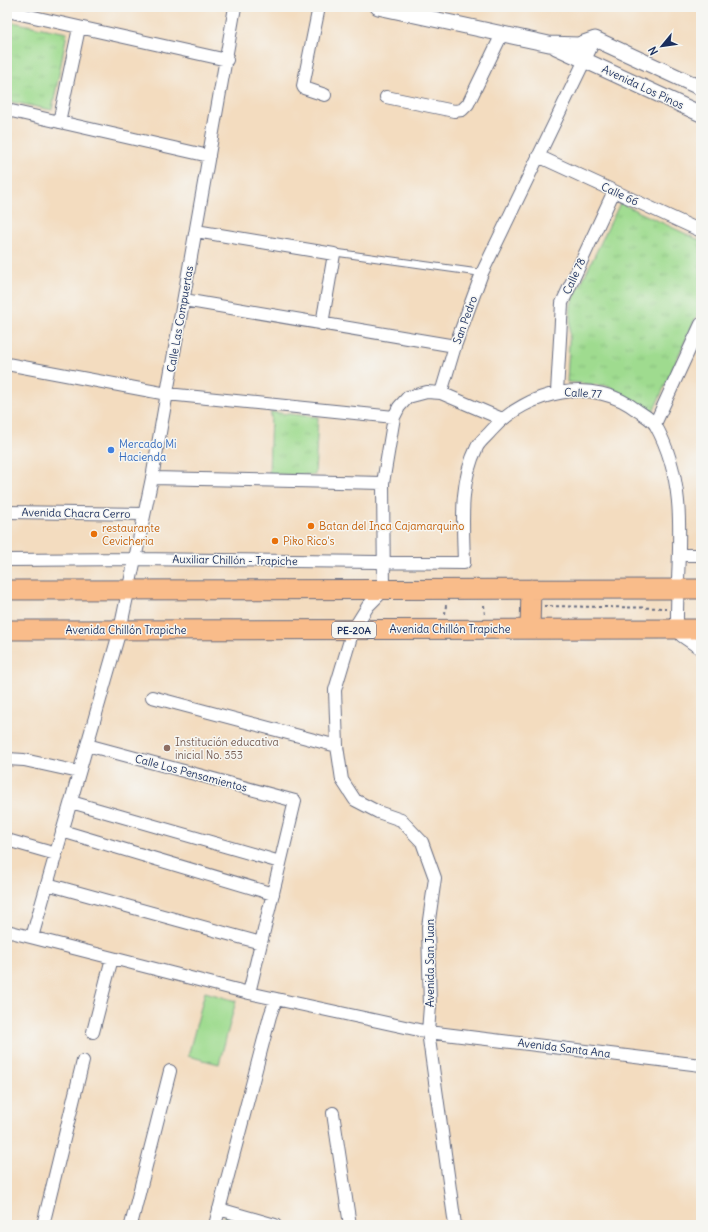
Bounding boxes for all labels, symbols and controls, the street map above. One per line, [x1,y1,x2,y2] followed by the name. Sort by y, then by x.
[642,26,682,66] north arrow
[645,44,661,58] text: N
[600,62,686,112] street label: Avenida Los Pinos
[599,179,641,209] street label: Calle 66
[559,256,589,296] street label: Calle 78
[164,265,196,373] street label: Calle Las Compuertas
[450,294,480,346] street label: San Pedro
[564,385,603,401] street label: Calle 77
[119,437,177,464] place label: Mercado Mi Hacienda
[106,445,116,455] marker: Mercado Mi Hacienda
[21,505,131,521] street label: Avenida Chacra Cerro
[319,519,464,533] place label: Batan del Inca Cajamarquino
[102,521,160,548] place label: restaurante Cevicheria
[306,521,316,531] marker: Batan del Inca Cajamarquino
[89,529,99,539] marker: restaurante Cevicheria
[283,534,334,548] place label: Piko Rico's
[270,536,280,546] marker: Piko Rico's
[172,552,298,568] street label: Auxiliar Chillón - Trapiche
[332,622,376,638] road number: PE-20A
[390,622,511,636] street label: Avenida Chillón Trapiche
[66,623,187,637] street label: Avenida Chillón Trapiche
[175,735,279,762] place label: Institución educativa inicial No. 353
[162,743,172,753] marker: Institución educativa inicial No. 353
[133,751,249,795] street label: Calle Los Pensamientos
[423,919,437,1007] street label: Avenida San Juan
[517,1035,611,1061] street label: Avenida Santa Ana

